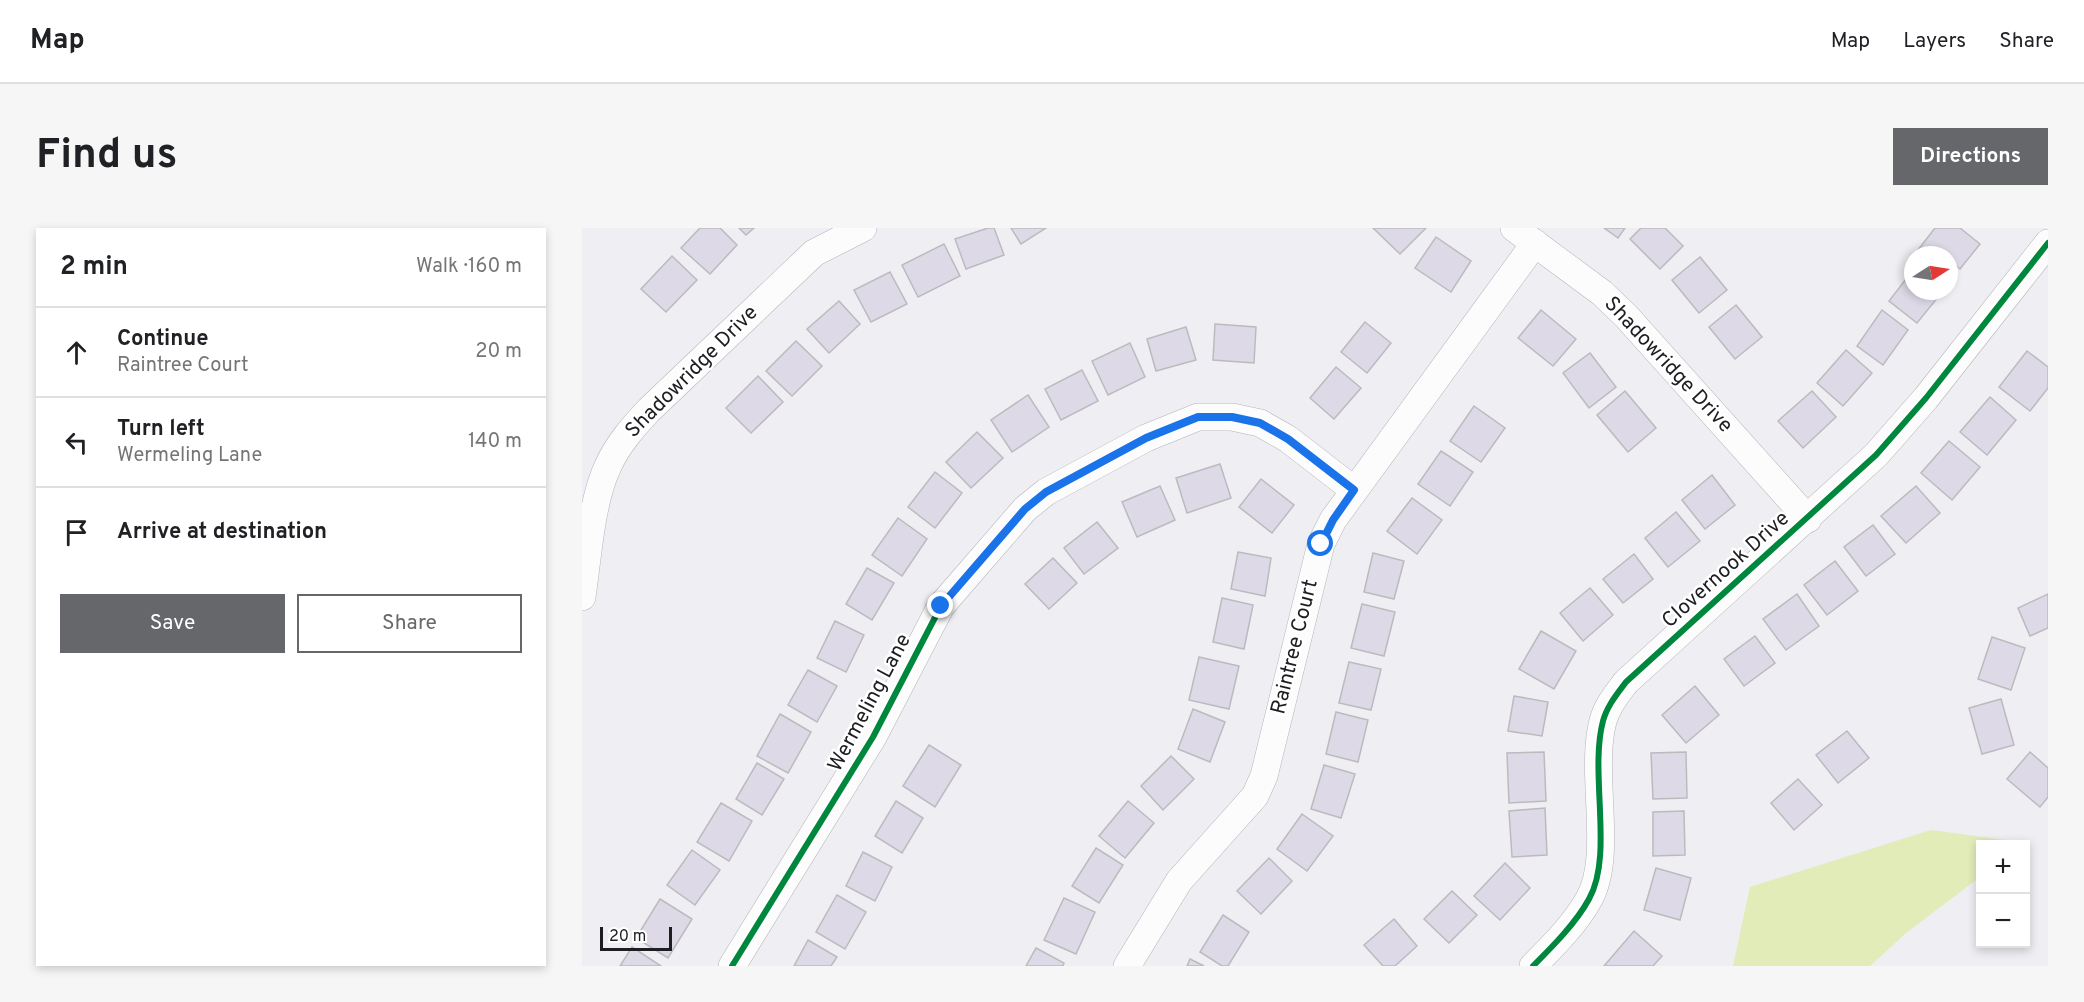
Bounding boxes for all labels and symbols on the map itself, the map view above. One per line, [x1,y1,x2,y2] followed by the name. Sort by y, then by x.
[1904,246,1958,300] north arrow
[1598,291,1738,439] street label: Shadowridge Drive
[620,300,764,444] street label: Shadowridge Drive
[1657,506,1795,634] street label: Clovernook Drive
[1307,530,1333,556] route start
[1265,577,1325,717] street label: Raintree Court
[927,592,953,618] route end
[822,629,918,777] street label: Wermeling Lane
[600,924,672,952] scale bar

